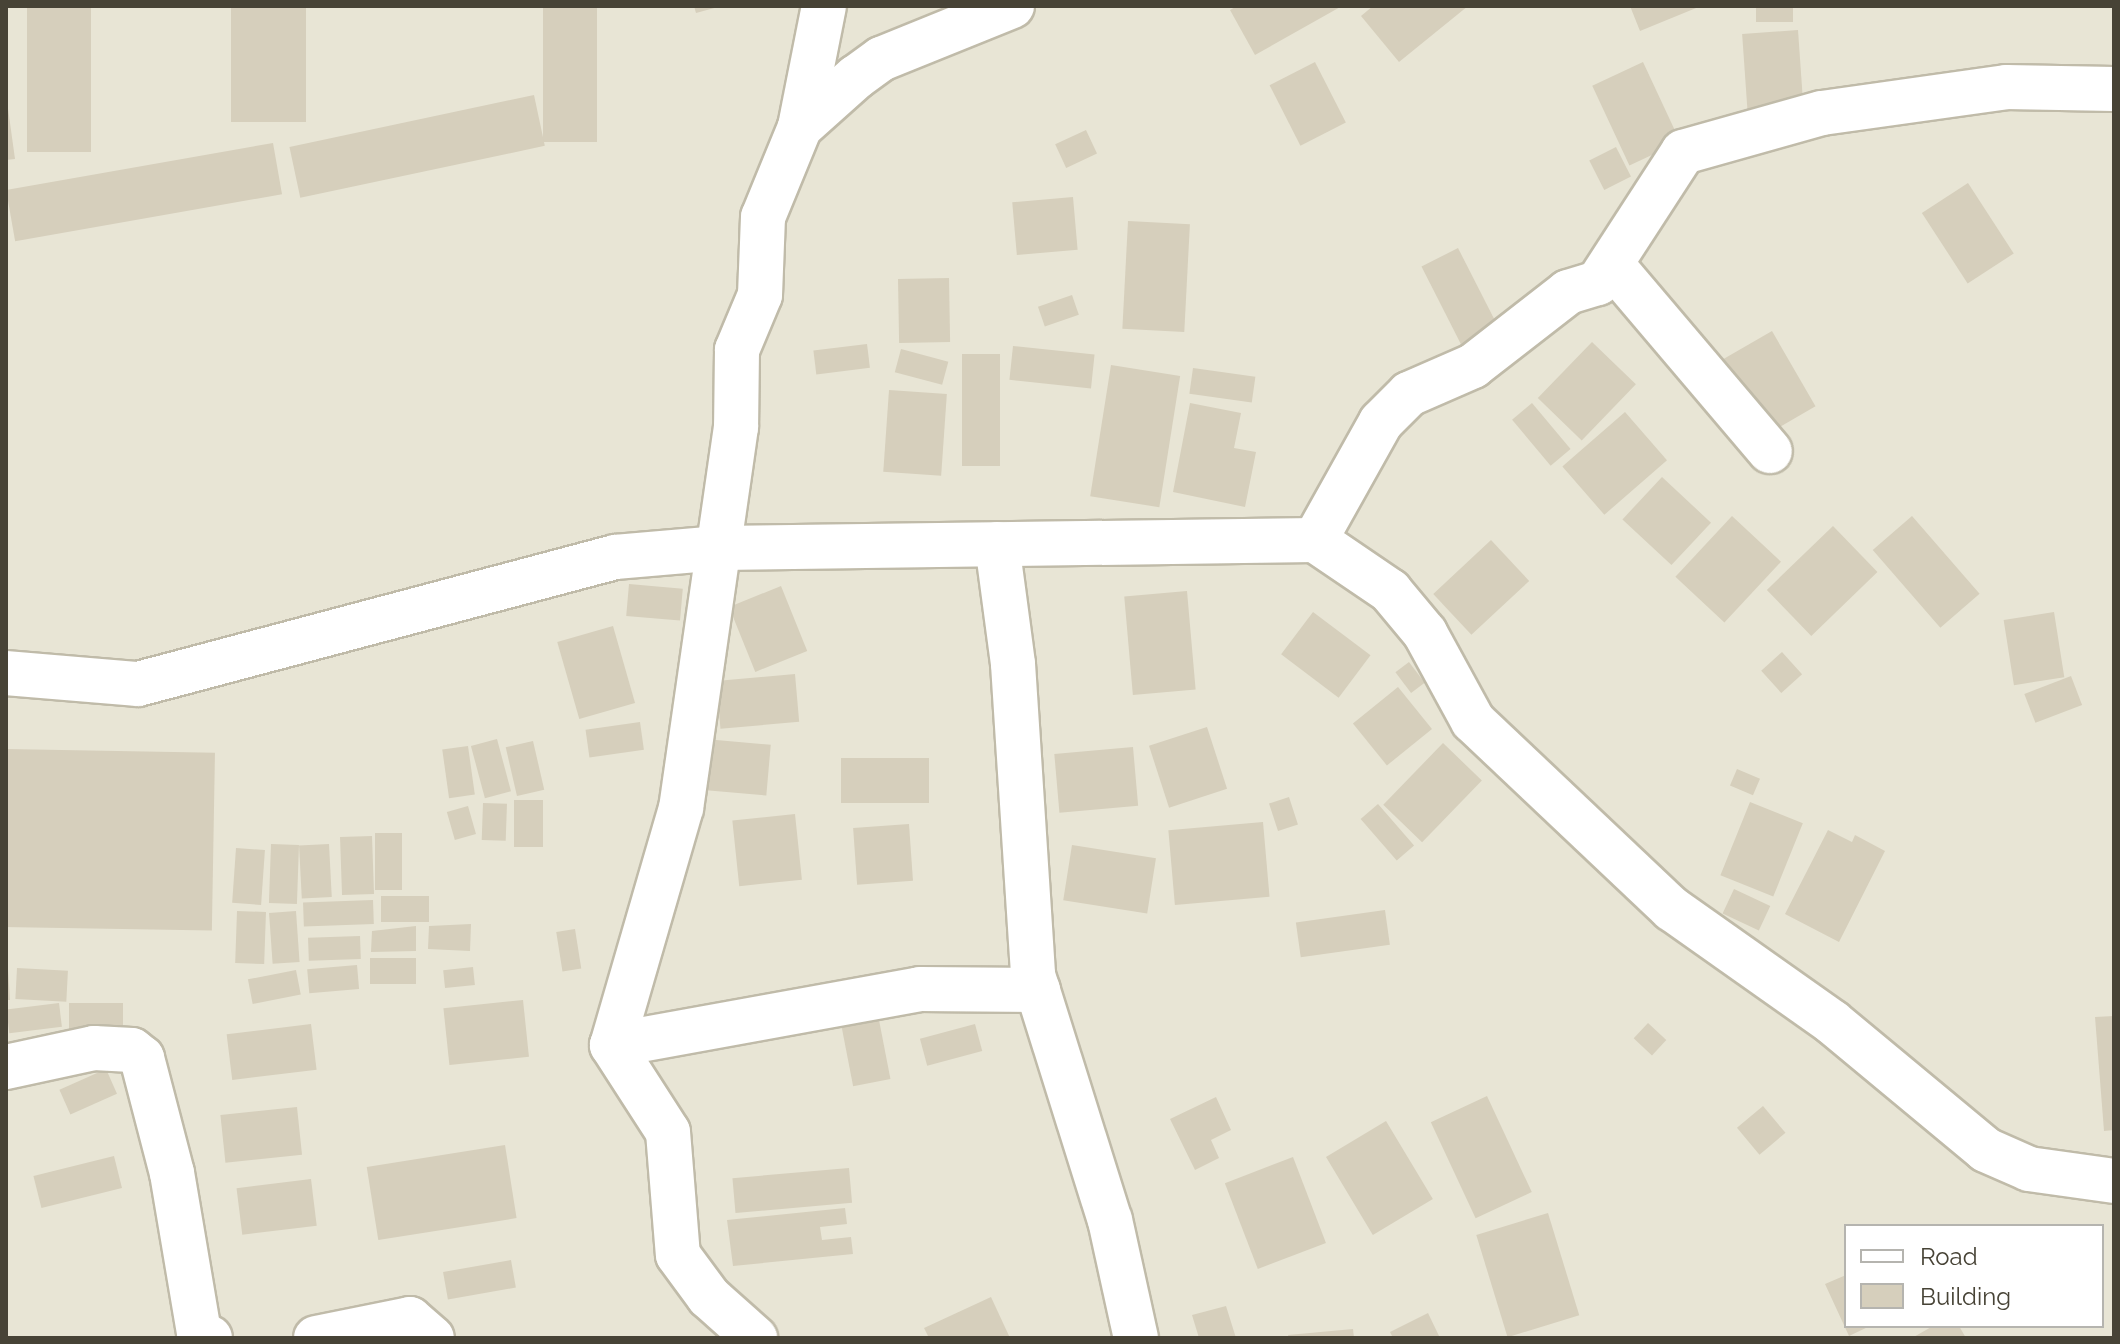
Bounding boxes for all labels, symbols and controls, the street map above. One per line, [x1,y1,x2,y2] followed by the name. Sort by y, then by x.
[1844,1224,2104,1328] legend
[1920,1242,1978,1271] text: Road
[1920,1282,2011,1311] text: Building

